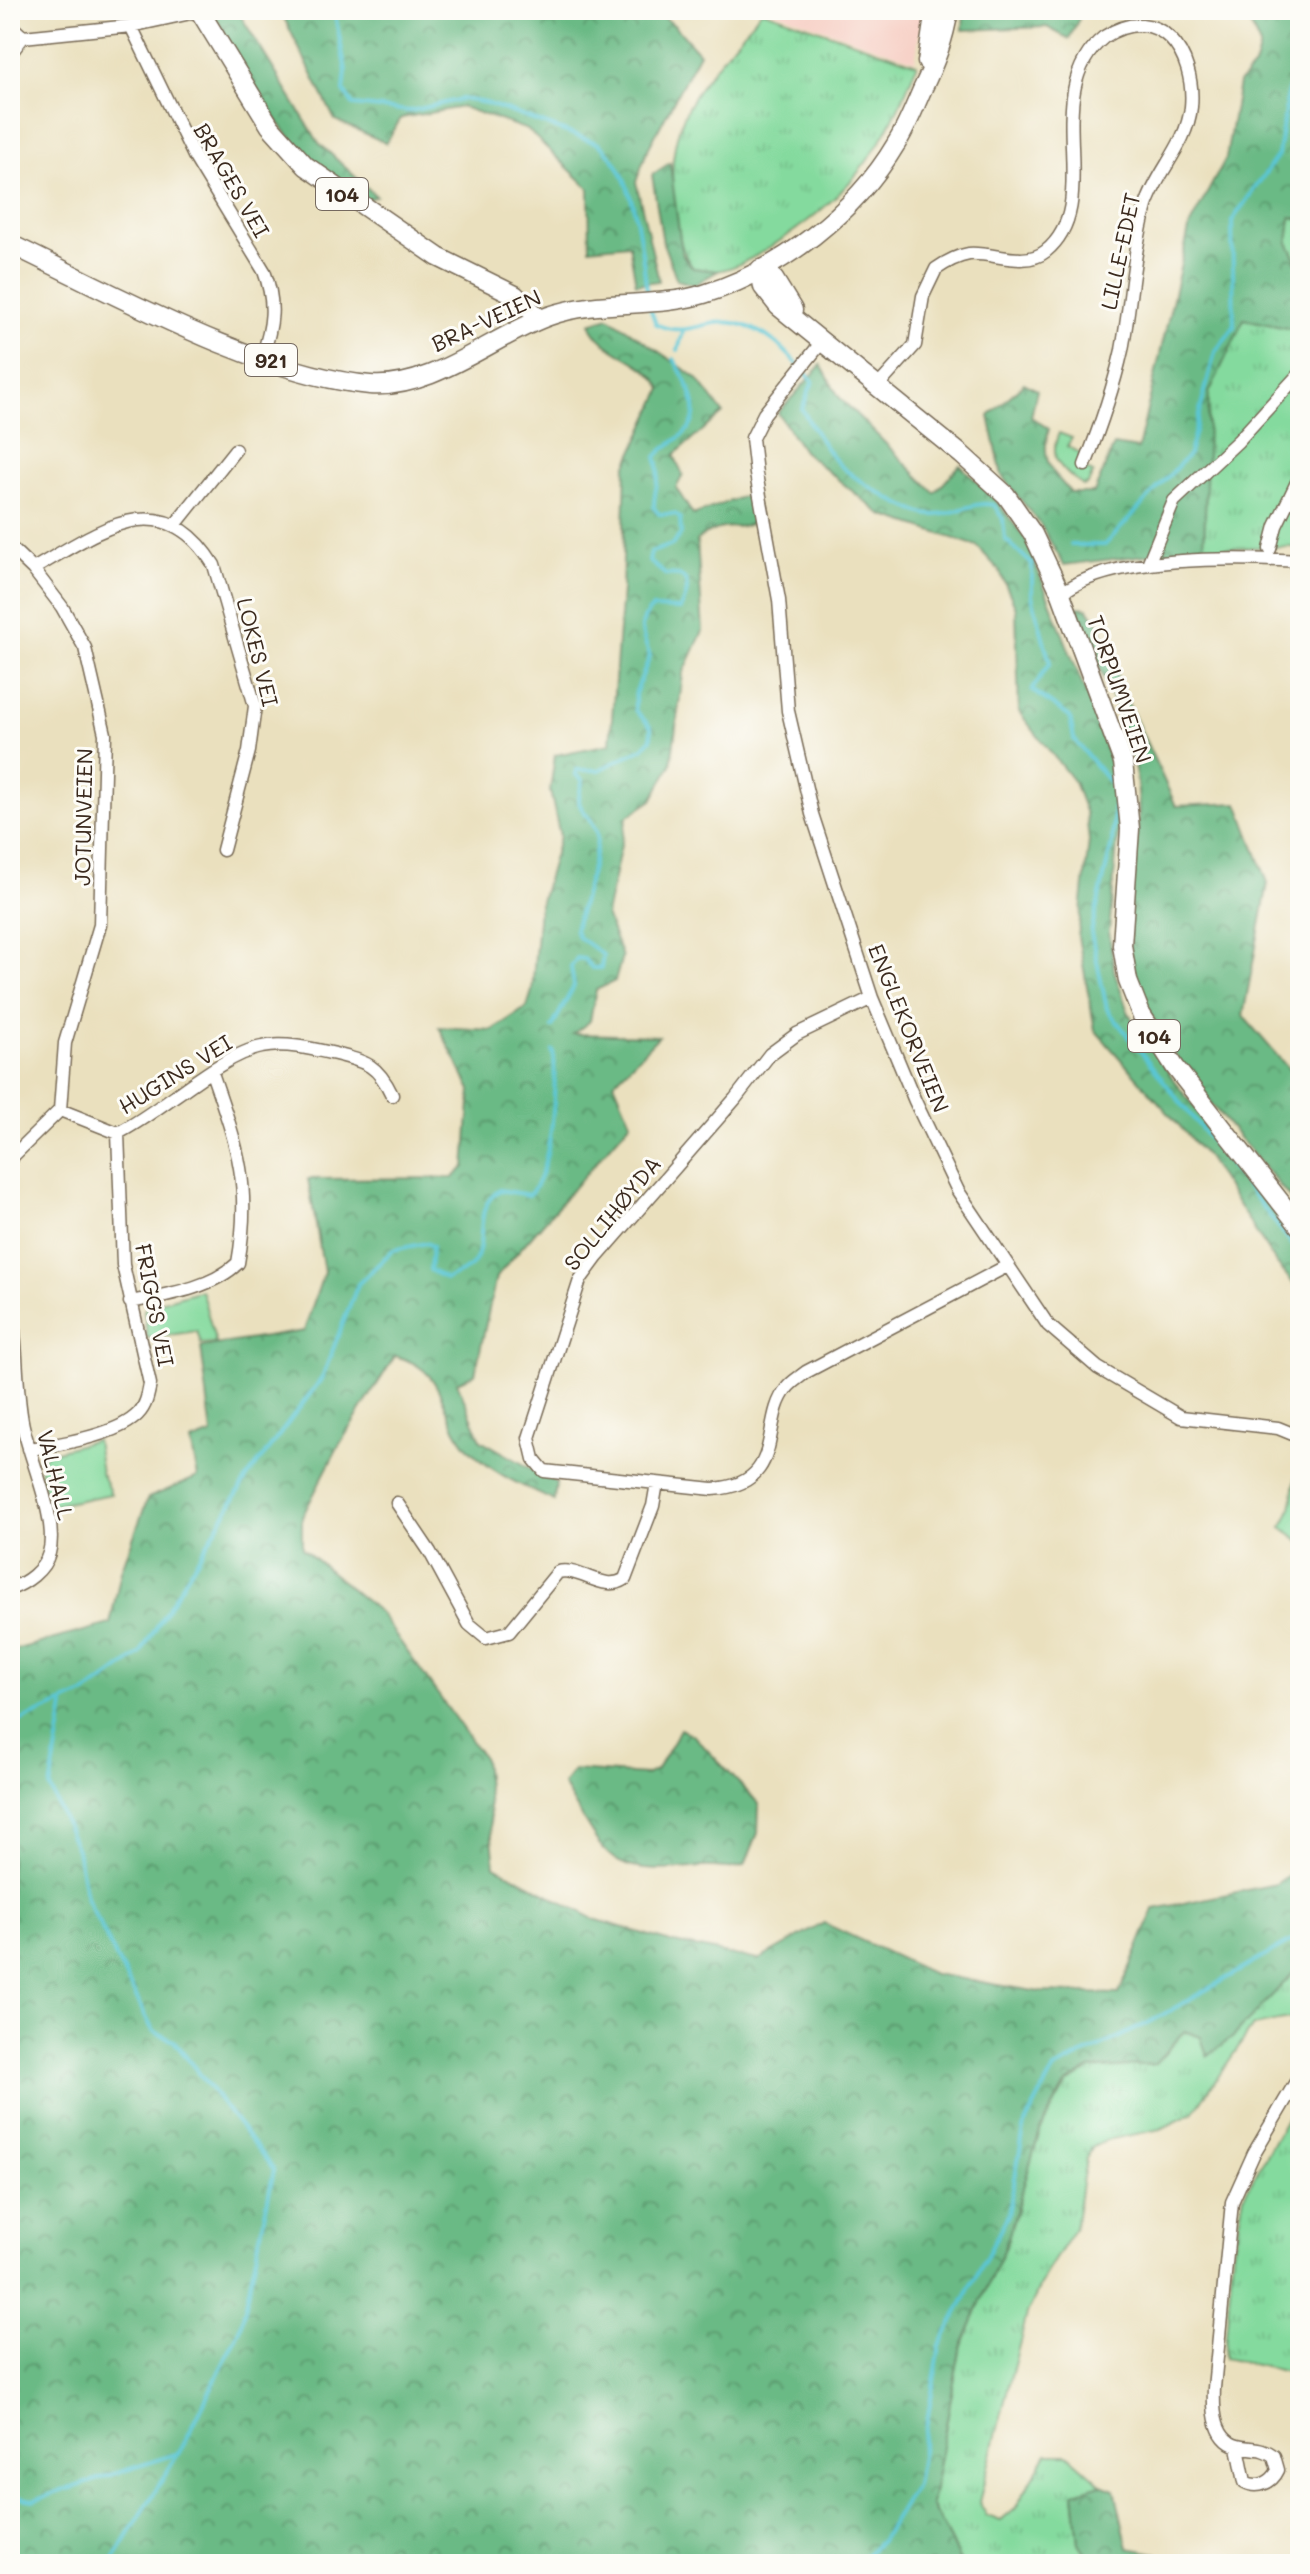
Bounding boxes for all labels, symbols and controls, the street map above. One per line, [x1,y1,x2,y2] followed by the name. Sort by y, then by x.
[188,117,276,243] street label: BRAGES VEI
[316,178,368,210] road number: 104
[1093,190,1147,312] street label: LILLE-EDET
[427,282,545,358] street label: BRA-VEIEN
[245,344,297,376] road number: 921
[231,595,285,709] street label: LOKES VEI
[1081,611,1159,767] street label: TORPUMVEIEN
[67,748,99,886] street label: JOTUNVEIEN
[862,939,956,1117] street label: ENGLEKORVEIEN
[1128,1020,1180,1052] road number: 104
[113,1028,237,1120] street label: HUGINS VEI
[557,1150,667,1276] street label: SOLLIHØYDA
[129,1241,181,1369] street label: FRIGGS VEI
[31,1427,81,1523] street label: VALHALL

